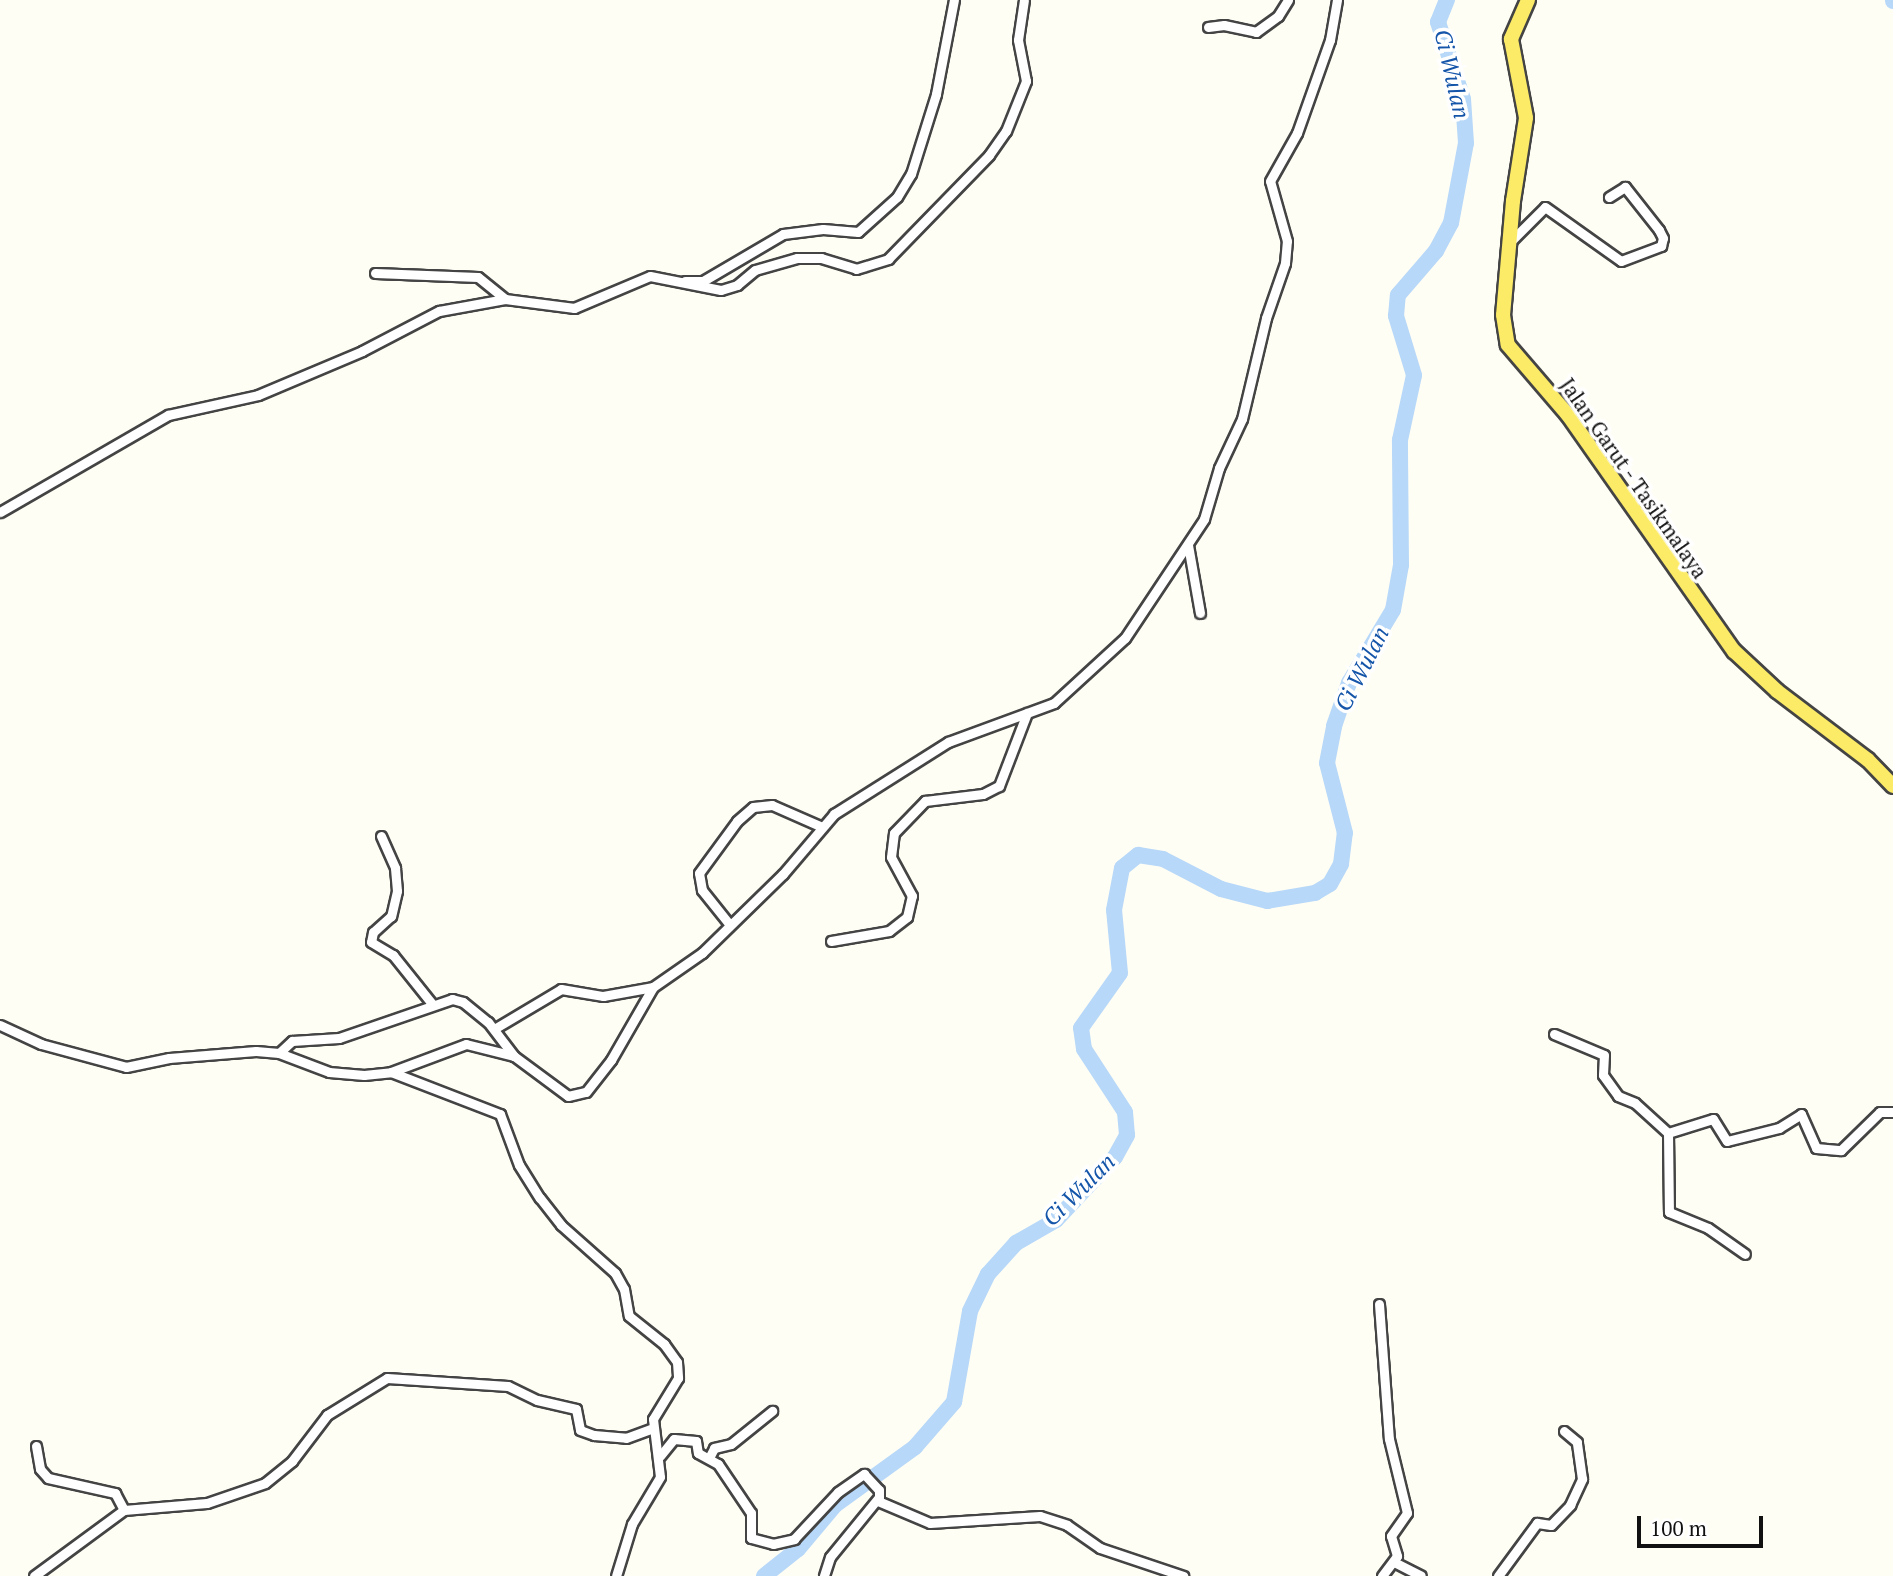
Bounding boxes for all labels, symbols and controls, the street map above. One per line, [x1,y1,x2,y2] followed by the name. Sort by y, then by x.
[1428,27,1476,121] water label: Ci Wulan
[1555,372,1713,584] street label: Jalan Garut - Tasikmalaya
[1329,622,1395,716] water label: Ci Wulan
[1037,1148,1121,1232] water label: Ci Wulan
[1641,1502,1767,1546] scale bar
[1650,1514,1707,1542] text: 100 m

